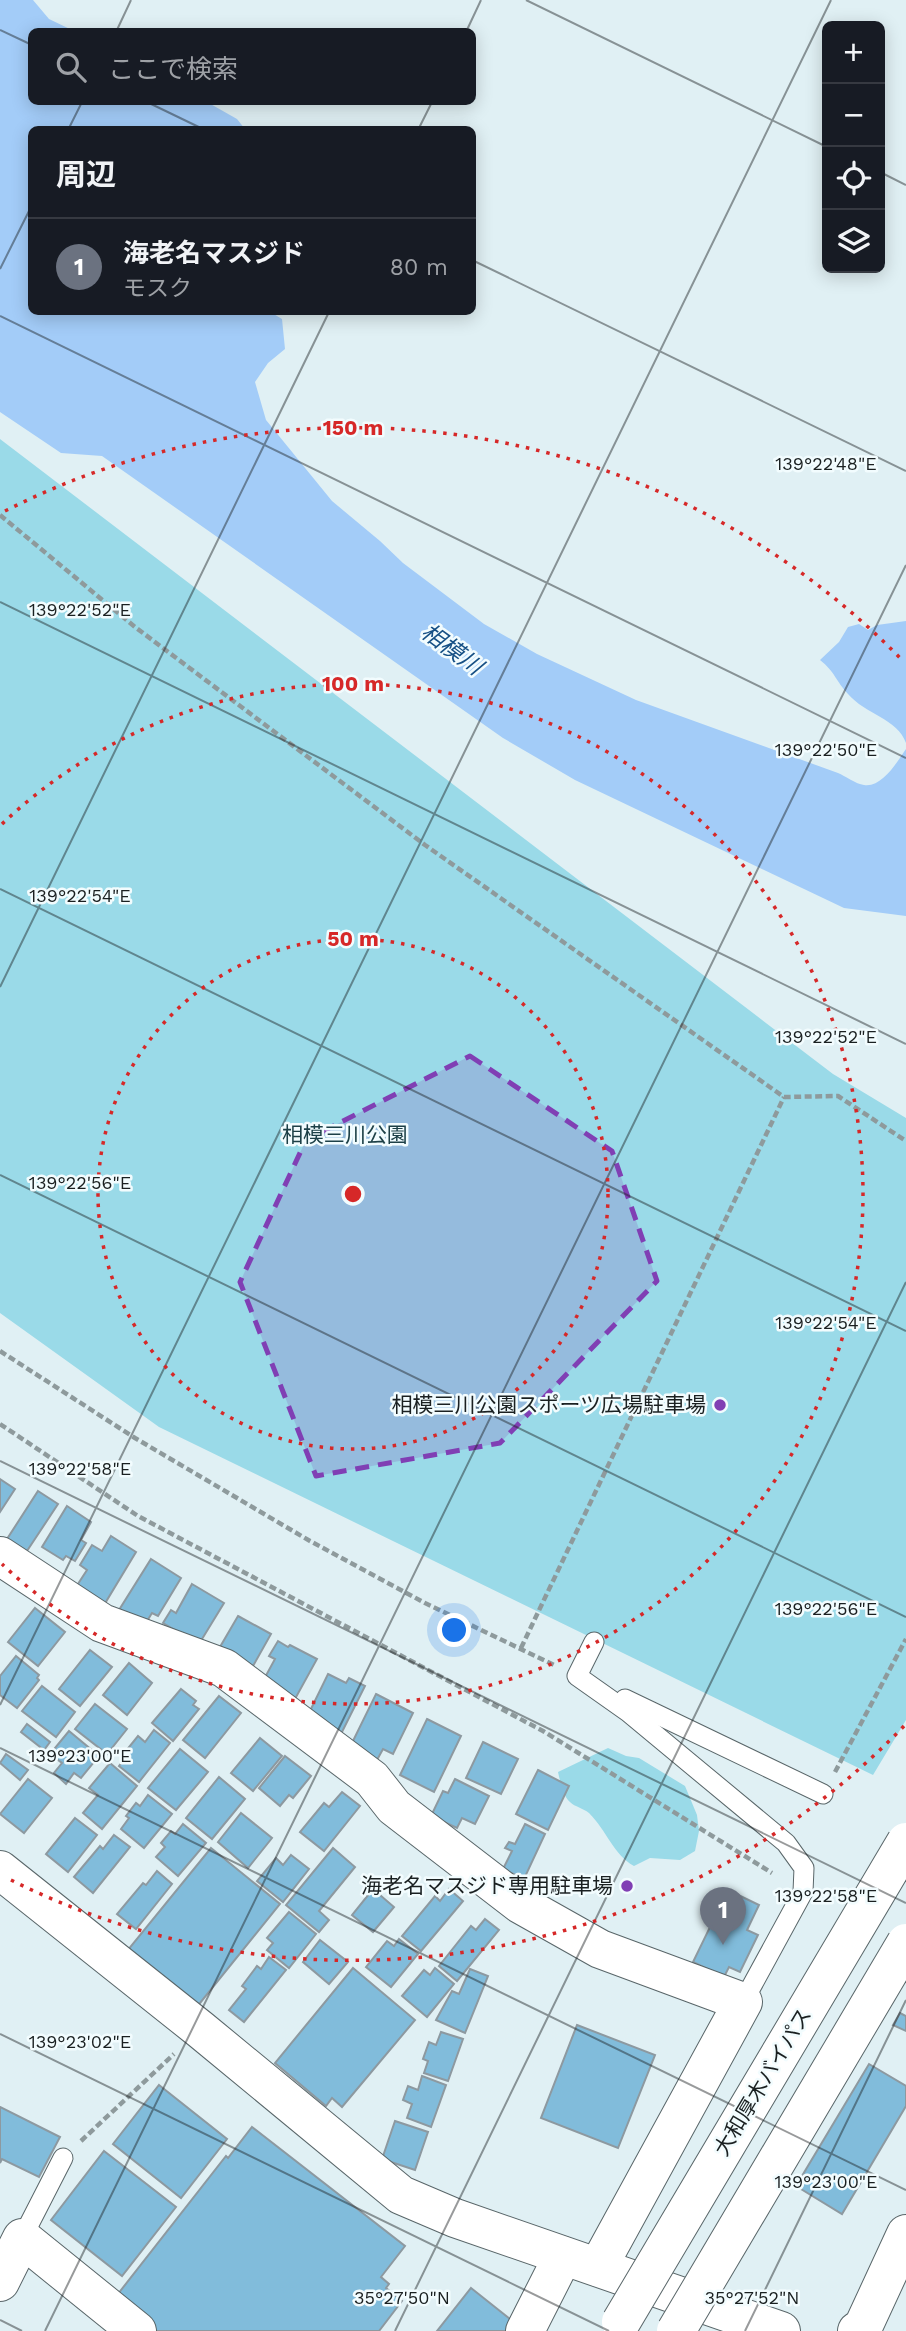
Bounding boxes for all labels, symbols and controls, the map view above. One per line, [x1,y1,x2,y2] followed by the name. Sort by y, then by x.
[822,21,885,273] map controls
[822,21,885,84] button: +
[28,28,476,105] search box
[52,48,90,86] icon: search
[108,54,238,84] text: ここで検索
[822,84,885,147] button: −
[822,147,885,210] button: locate
[56,157,116,192] text: 周辺
[822,210,885,273] button: layers
[123,238,305,268] text: 海老名マスジド
[74,254,84,281] text: 1
[390,254,448,281] text: 80 m
[123,275,192,302] text: モスク
[323,415,383,440] text: 150 m
[775,453,877,474] text: 139°22'48"E
[29,599,131,620] text: 139°22'52"E
[416,618,490,682] water label: 相模川
[322,671,384,696] text: 100 m
[775,739,877,760] text: 139°22'50"E
[29,885,131,906] text: 139°22'54"E
[327,926,379,951] text: 50 m
[775,1026,877,1047] text: 139°22'52"E
[282,1122,408,1147] park label: 相模三川公園
[29,1172,131,1193] text: 139°22'56"E
[341,1182,365,1206] centre of rings
[775,1312,877,1333] text: 139°22'54"E
[391,1392,706,1417] place label: 相模三川公園スポーツ広場駐車場
[712,1397,728,1413] marker: 相模三川公園スポーツ広場駐車場
[29,1458,131,1479] text: 139°22'58"E
[775,1598,877,1619] text: 139°22'56"E
[437,1613,471,1647] your location
[28,1745,132,1766] text: 139°23'00"E
[361,1873,613,1898] place label: 海老名マスジド専用駐車場
[619,1878,635,1894] marker: 海老名マスジド専用駐車場
[775,1885,877,1906] text: 139°22'58"E
[700,1887,746,1945] pin: 1
[709,2003,816,2160] street label: 大和厚木バイパス
[29,2031,131,2052] text: 139°23'02"E
[774,2171,878,2192] text: 139°23'00"E
[354,2287,450,2308] text: 35°27'50"N
[704,2287,800,2308] text: 35°27'52"N

